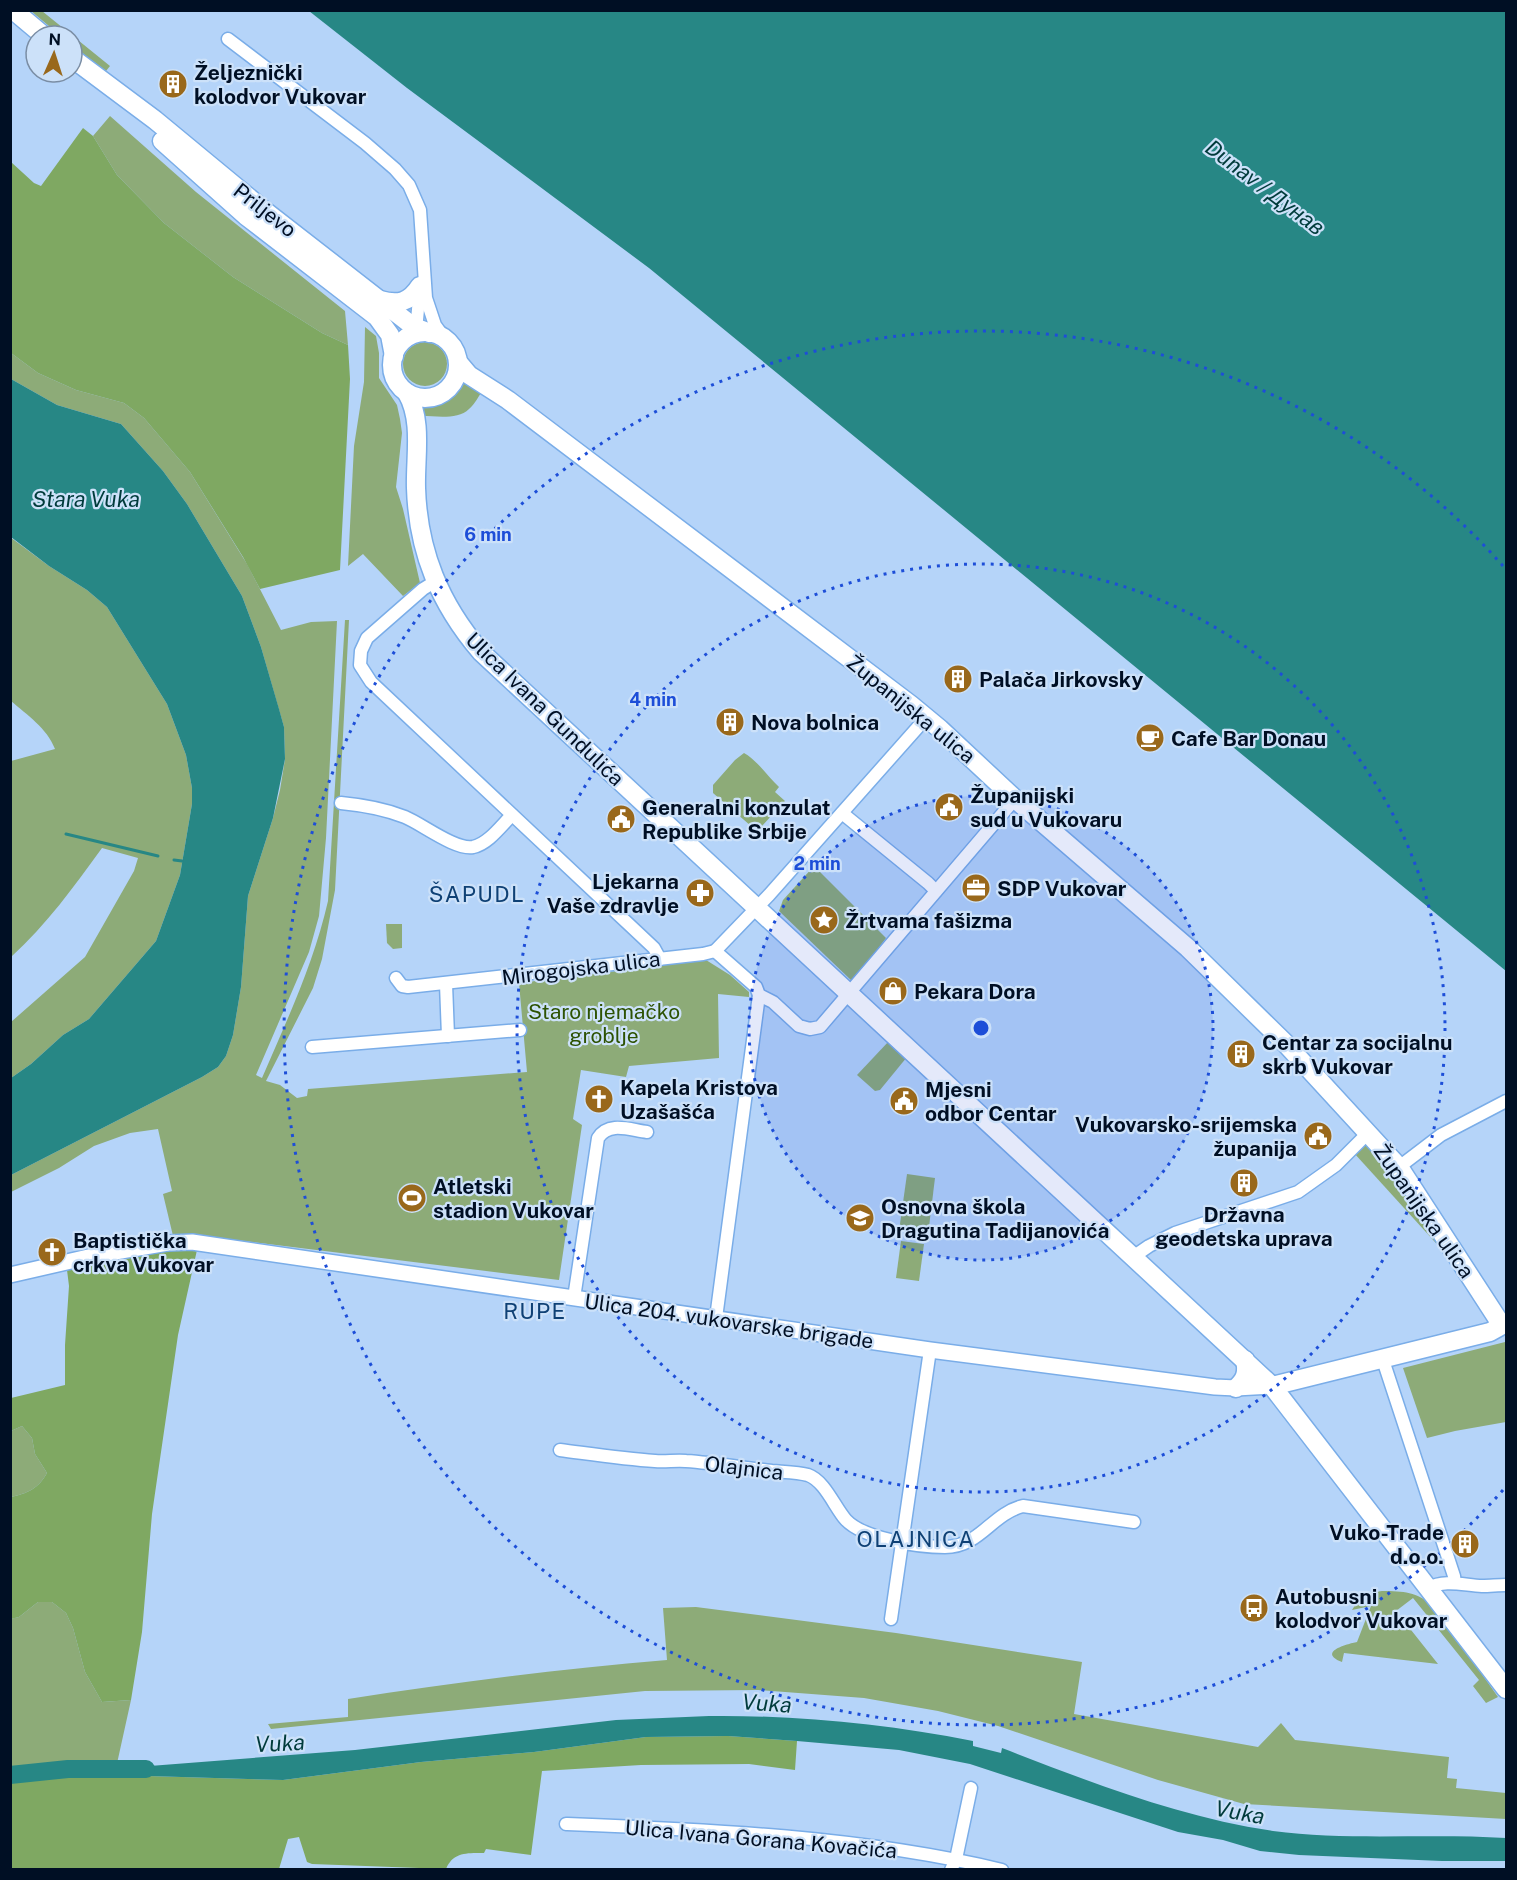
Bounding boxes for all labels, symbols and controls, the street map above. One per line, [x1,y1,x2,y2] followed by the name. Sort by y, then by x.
[24,24,84,84] north arrow
[48,30,62,49] text: N
[194,60,367,109] place label: Željeznički kolodvor Vukovar
[157,68,189,100] building icon: Željeznički kolodvor Vukovar
[1200,134,1330,240] water label: Dunav / Дунав
[229,178,301,242] street label: Priljevo
[32,486,140,512] water label: Stara Vuka
[464,524,512,545] text: 6 min
[461,627,629,791] street label: Ulica Ivana Gundulića
[842,650,980,768] street label: Županijska ulica
[942,663,974,695] building icon: Palača Jirkovsky
[979,667,1143,692] place label: Palača Jirkovsky
[629,689,677,710] text: 4 min
[714,706,746,738] building icon: Nova bolnica
[751,710,879,735] place label: Nova bolnica
[1134,722,1166,754] cafe icon: Cafe Bar Donau
[1171,726,1326,751] place label: Cafe Bar Donau
[970,783,1122,832] place label: Županijski sud u Vukovaru
[933,791,965,823] public building icon: Županijski sud u Vukovaru
[642,795,831,844] place label: Generalni konzulat Republike Srbije
[605,803,637,835] public building icon: Generalni konzulat Republike Srbije
[793,853,841,874] text: 2 min
[547,869,679,918] place label: Ljekarna Vaše zdravlje
[960,872,992,904] office icon: SDP Vukovar
[997,876,1127,901] place label: SDP Vukovar
[684,877,716,909] pharmacy icon: Ljekarna Vaše zdravlje
[429,881,525,907] district label: ŠAPUDL
[808,904,840,936] place icon: Žrtvama fašizma
[845,908,1012,933] place label: Žrtvama fašizma
[500,946,662,990] street label: Mirogojska ulica
[877,975,909,1007] shop icon: Pekara Dora
[914,979,1036,1004] place label: Pekara Dora
[528,999,680,1048] park label: Staro njemačko groblje
[971,1018,991,1038] centre of rings
[1262,1030,1452,1079] place label: Centar za socijalnu skrb Vukovar
[1225,1038,1257,1070] building icon: Centar za socijalnu skrb Vukovar
[620,1075,778,1124] place label: Kapela Kristova Uzašašća
[925,1077,1057,1126] place label: Mjesni odbor Centar
[583,1083,615,1115] church icon: Kapela Kristova Uzašašća
[888,1085,920,1117] public building icon: Mjesni odbor Centar
[1075,1112,1297,1161] place label: Vukovarsko-srijemska županija
[1302,1120,1334,1152] public building icon: Vukovarsko-srijemska županija
[1368,1139,1480,1283] street label: Županijska ulica
[1228,1167,1260,1199] building icon: Državna geodetska uprava
[433,1174,594,1223] place label: Atletski stadion Vukovar
[396,1182,428,1214] sports icon: Atletski stadion Vukovar
[881,1194,1109,1243] place label: Osnovna škola Dragutina Tadijanovića
[844,1202,876,1234] school or university icon: Osnovna škola Dragutina Tadijanovića
[1155,1202,1333,1251] place label: Državna geodetska uprava
[73,1228,215,1277] place label: Baptistička crkva Vukovar
[36,1236,68,1268] church icon: Baptistička crkva Vukovar
[583,1288,875,1354] street label: Ulica 204. vukovarske brigade
[503,1298,567,1324] district label: RUPE
[703,1451,785,1485] street label: Olajnica
[1329,1520,1444,1569] place label: Vuko-Trade d.o.o.
[857,1526,975,1552] district label: OLAJNICA
[1449,1528,1481,1560] building icon: Vuko-Trade d.o.o.
[1275,1584,1448,1633] place label: Autobusni kolodvor Vukovar
[1238,1592,1270,1624] bus stop icon: Autobusni kolodvor Vukovar
[741,1688,793,1718] water label: Vuka
[254,1729,306,1757] water label: Vuka
[1213,1795,1267,1829] water label: Vuka
[624,1815,898,1863] street label: Ulica Ivana Gorana Kovačića

